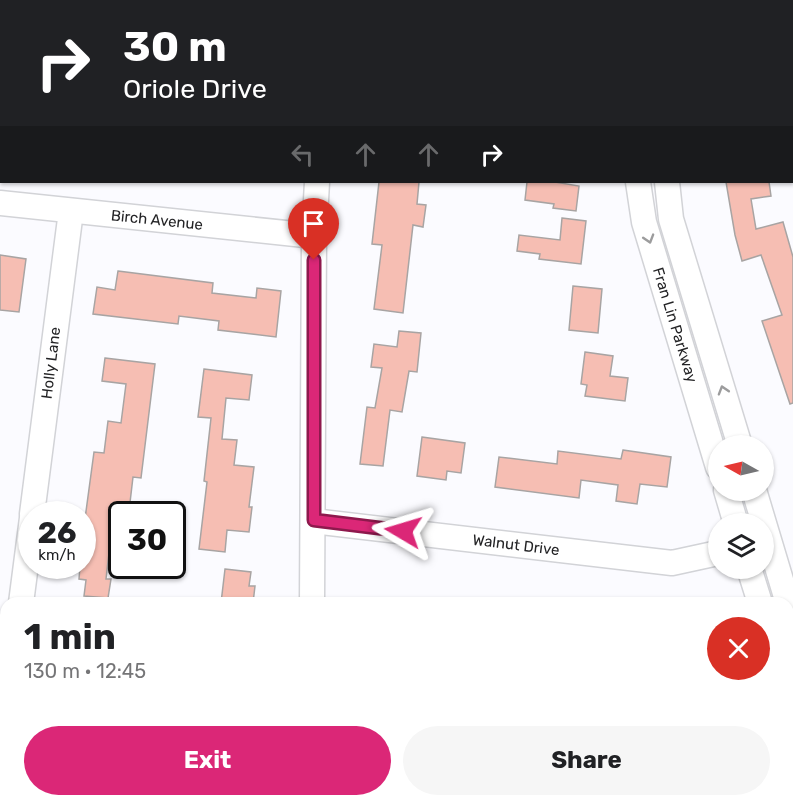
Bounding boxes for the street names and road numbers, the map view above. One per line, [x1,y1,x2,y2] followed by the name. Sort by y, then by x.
[110,206,204,234] street label: Birch Avenue
[649,265,701,385] street label: Fran Lin Parkway
[38,326,64,400] street label: Holly Lane
[472,531,560,559] street label: Walnut Drive

